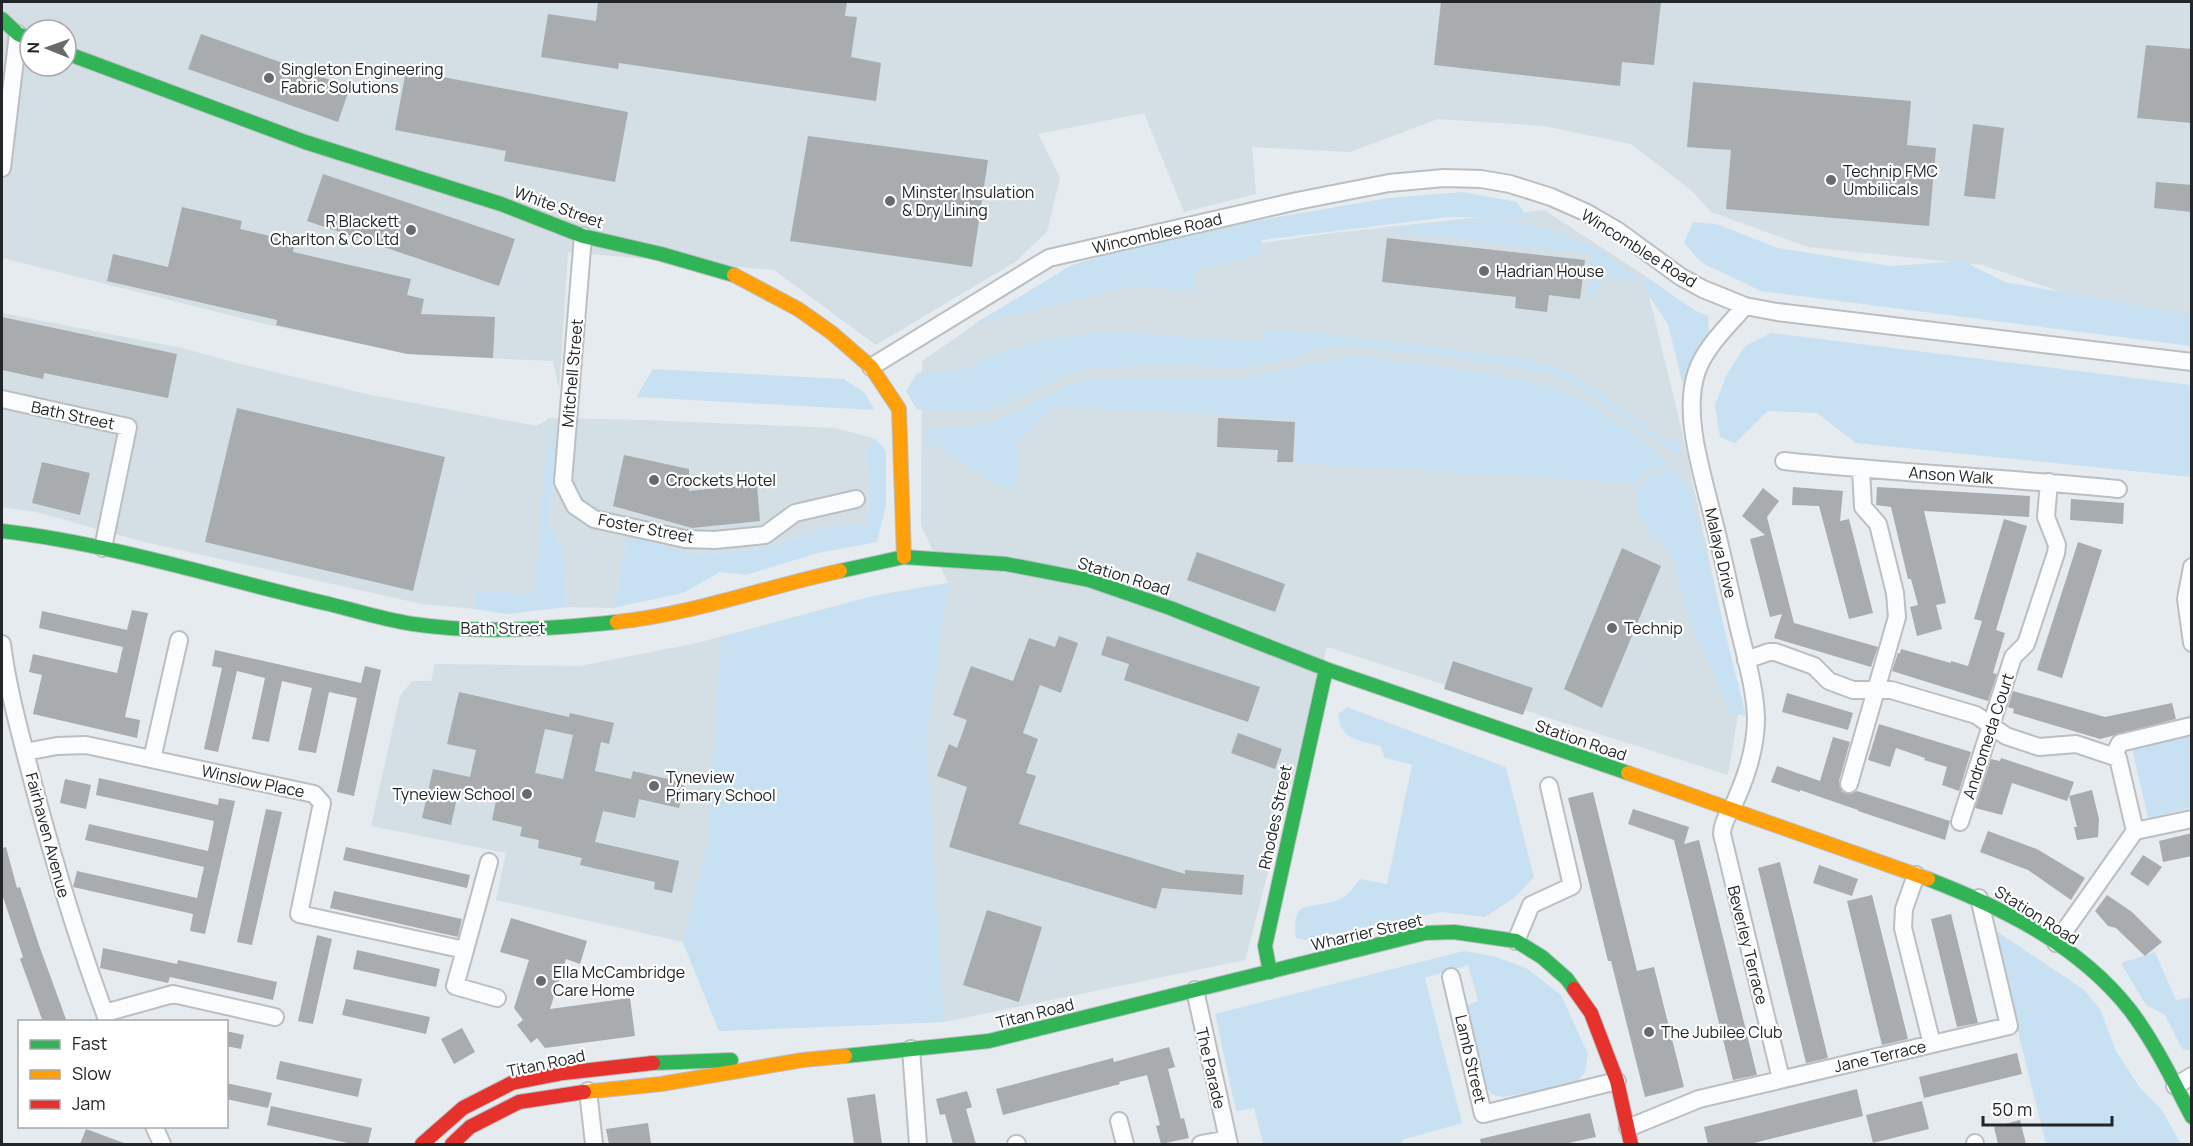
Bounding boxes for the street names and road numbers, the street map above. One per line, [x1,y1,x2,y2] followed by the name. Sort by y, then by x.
[511,181,607,233] street label: White Street
[1577,204,1701,292] street label: Wincomblee Road
[1090,207,1224,259] street label: Wincomblee Road
[556,318,588,428] street label: Mitchell Street
[29,395,117,435] street label: Bath Street
[1908,461,1995,489] street label: Anson Walk
[1700,506,1742,600] street label: Malaya Drive
[596,508,696,548] street label: Foster Street
[1075,552,1173,600] street label: Station Road
[461,617,545,639] street label: Bath Street
[1957,670,2019,802] street label: Andromeda Court
[1532,714,1630,766] street label: Station Road
[199,759,307,803] street label: Winslow Place
[1253,763,1297,871] street label: Rhodes Street
[21,770,75,900] street label: Fairhaven Avenue
[1991,880,2083,950] street label: Station Road
[1723,883,1773,1007] street label: Beverley Terrace
[1309,908,1425,956] street label: Wharrier Street
[994,993,1076,1033] street label: Titan Road
[1450,1013,1492,1105] street label: Lamb Street
[1191,1025,1231,1111] street label: The Parade
[1832,1035,1928,1077] street label: Jane Terrace
[505,1044,587,1082] street label: Titan Road

